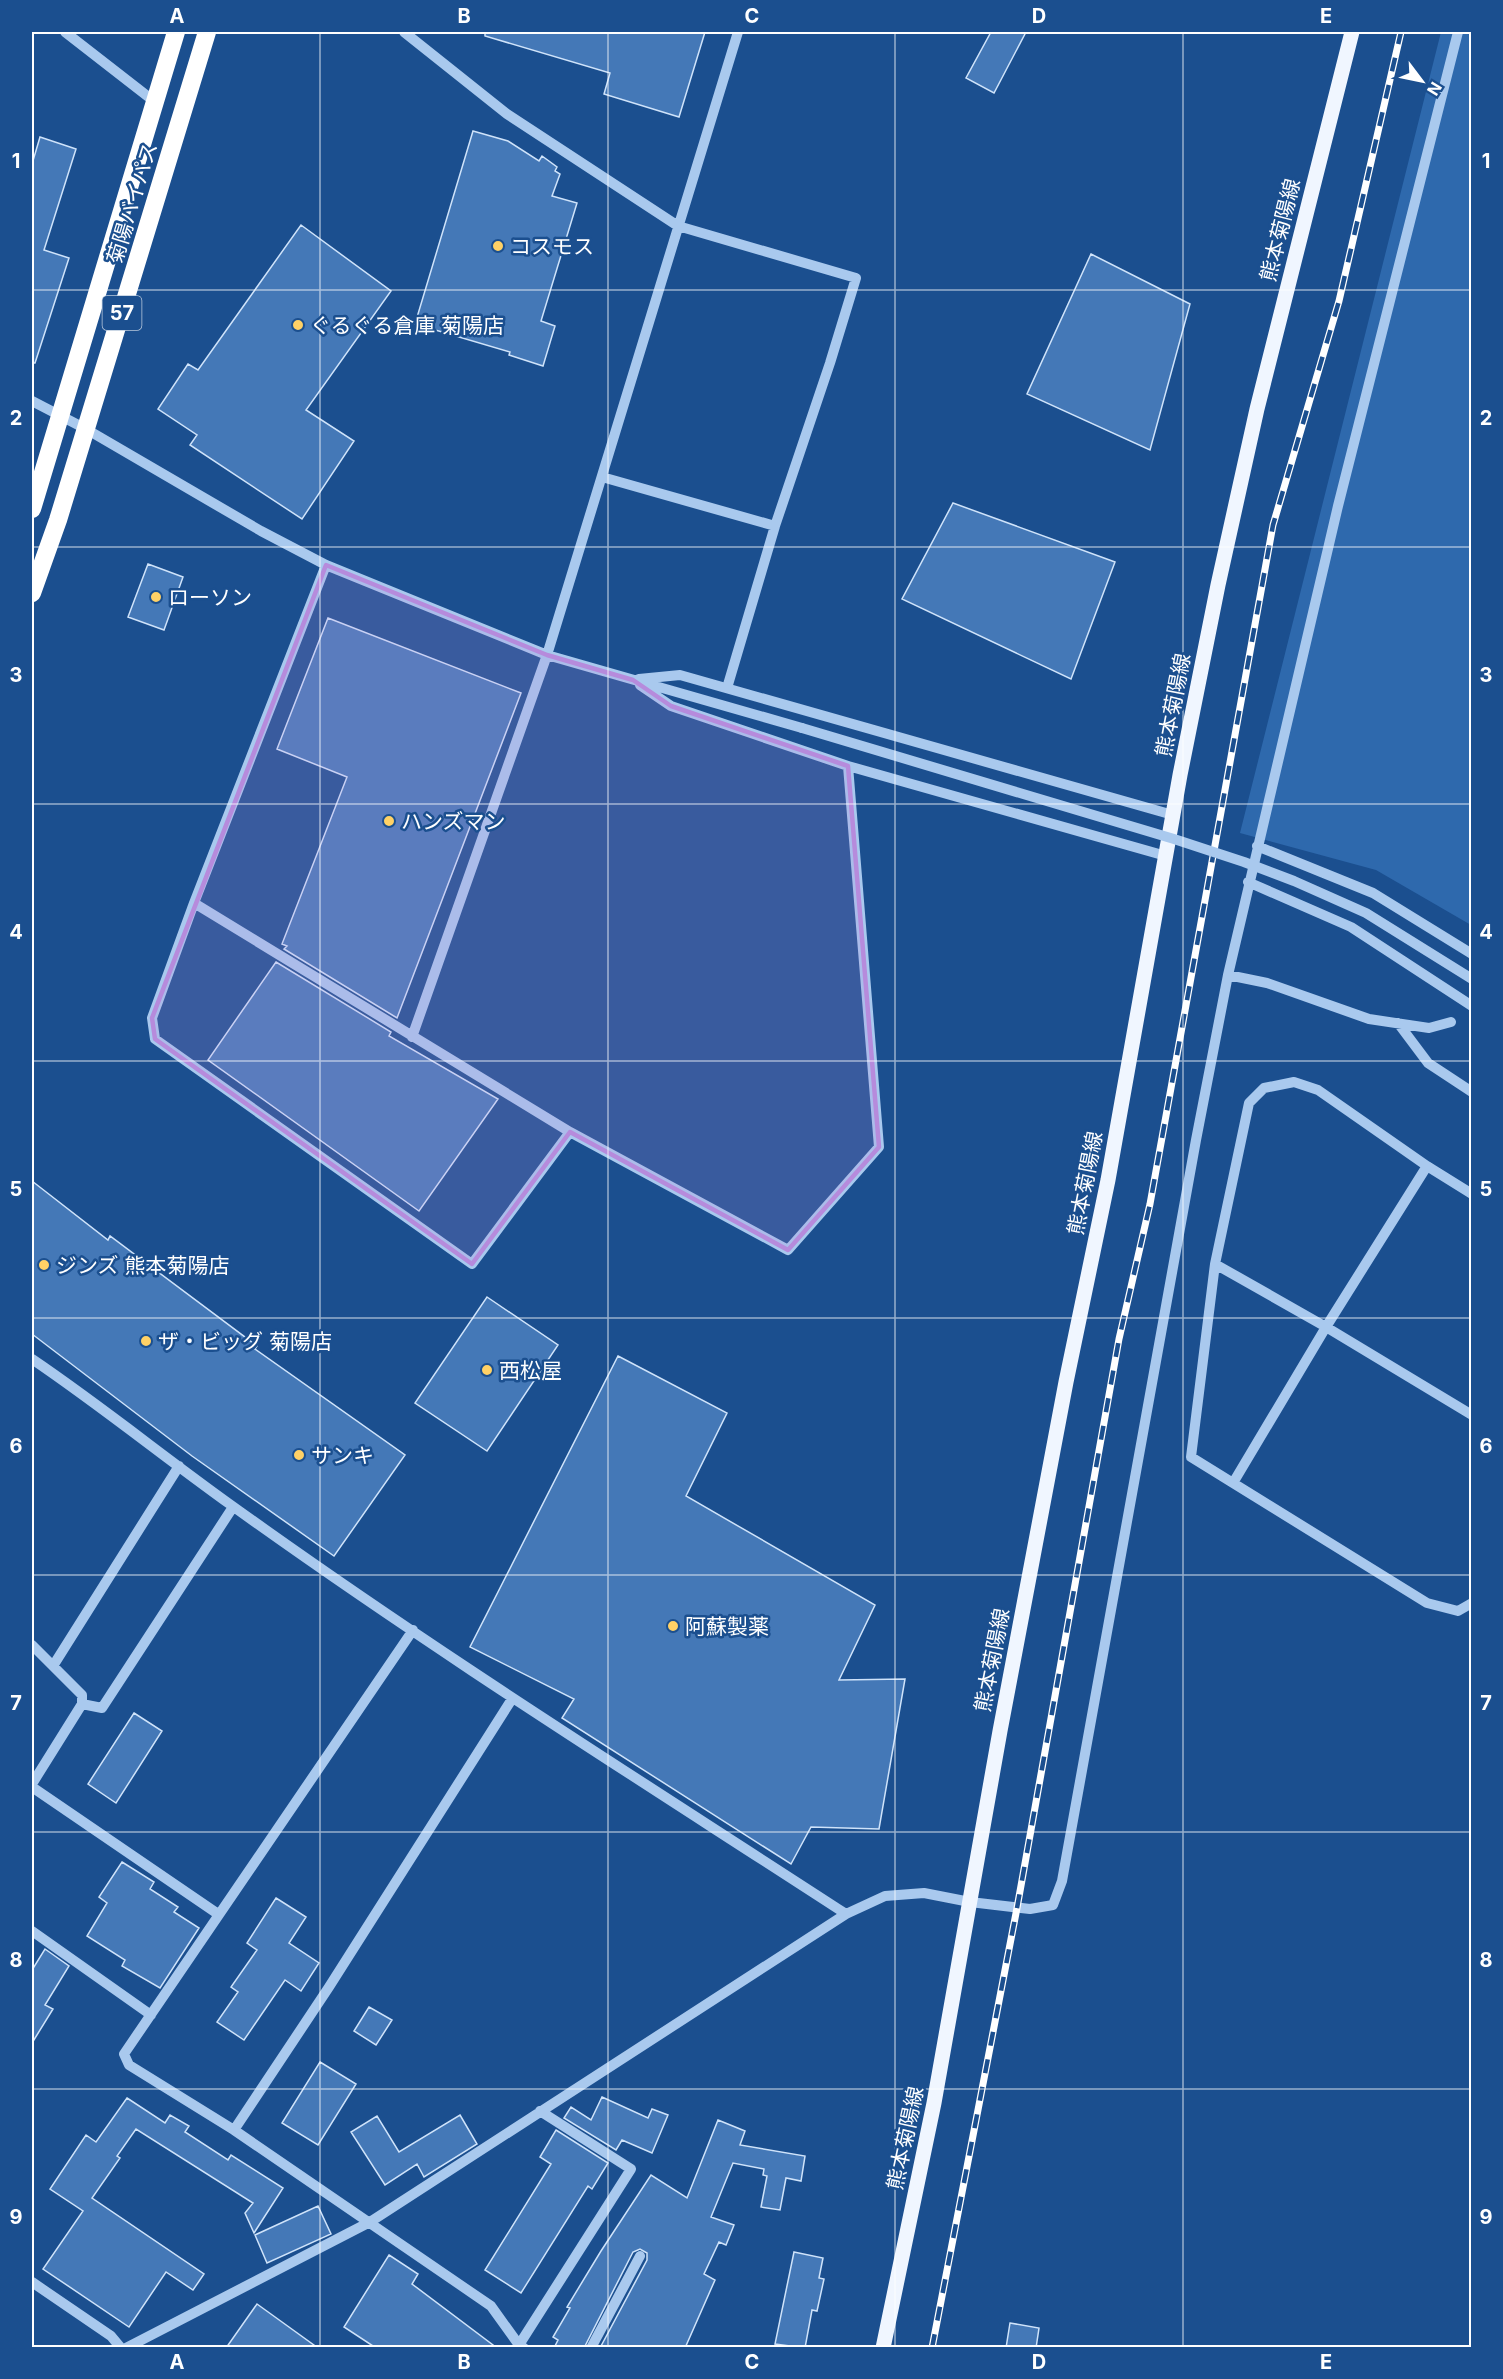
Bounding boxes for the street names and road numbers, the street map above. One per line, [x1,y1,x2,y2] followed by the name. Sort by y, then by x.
[102,139,162,267] street label: 菊陽バイパス
[1255,176,1305,284] street label: 熊本菊陽線
[102,296,142,330] road number: 57
[1151,651,1195,759] street label: 熊本菊陽線
[1063,1129,1107,1237] street label: 熊本菊陽線
[970,1606,1014,1714] street label: 熊本菊陽線
[882,2084,928,2192] street label: 熊本菊陽線

